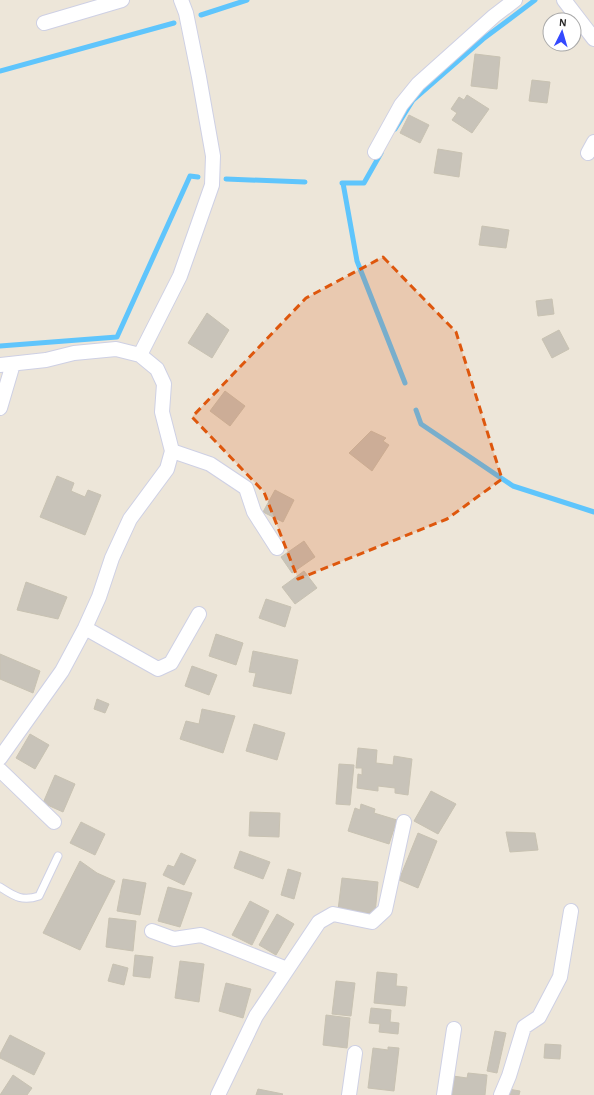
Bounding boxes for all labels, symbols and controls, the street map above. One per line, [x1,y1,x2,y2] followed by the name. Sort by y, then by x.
[542,12,582,52] north arrow
[559,17,567,28] text: N

